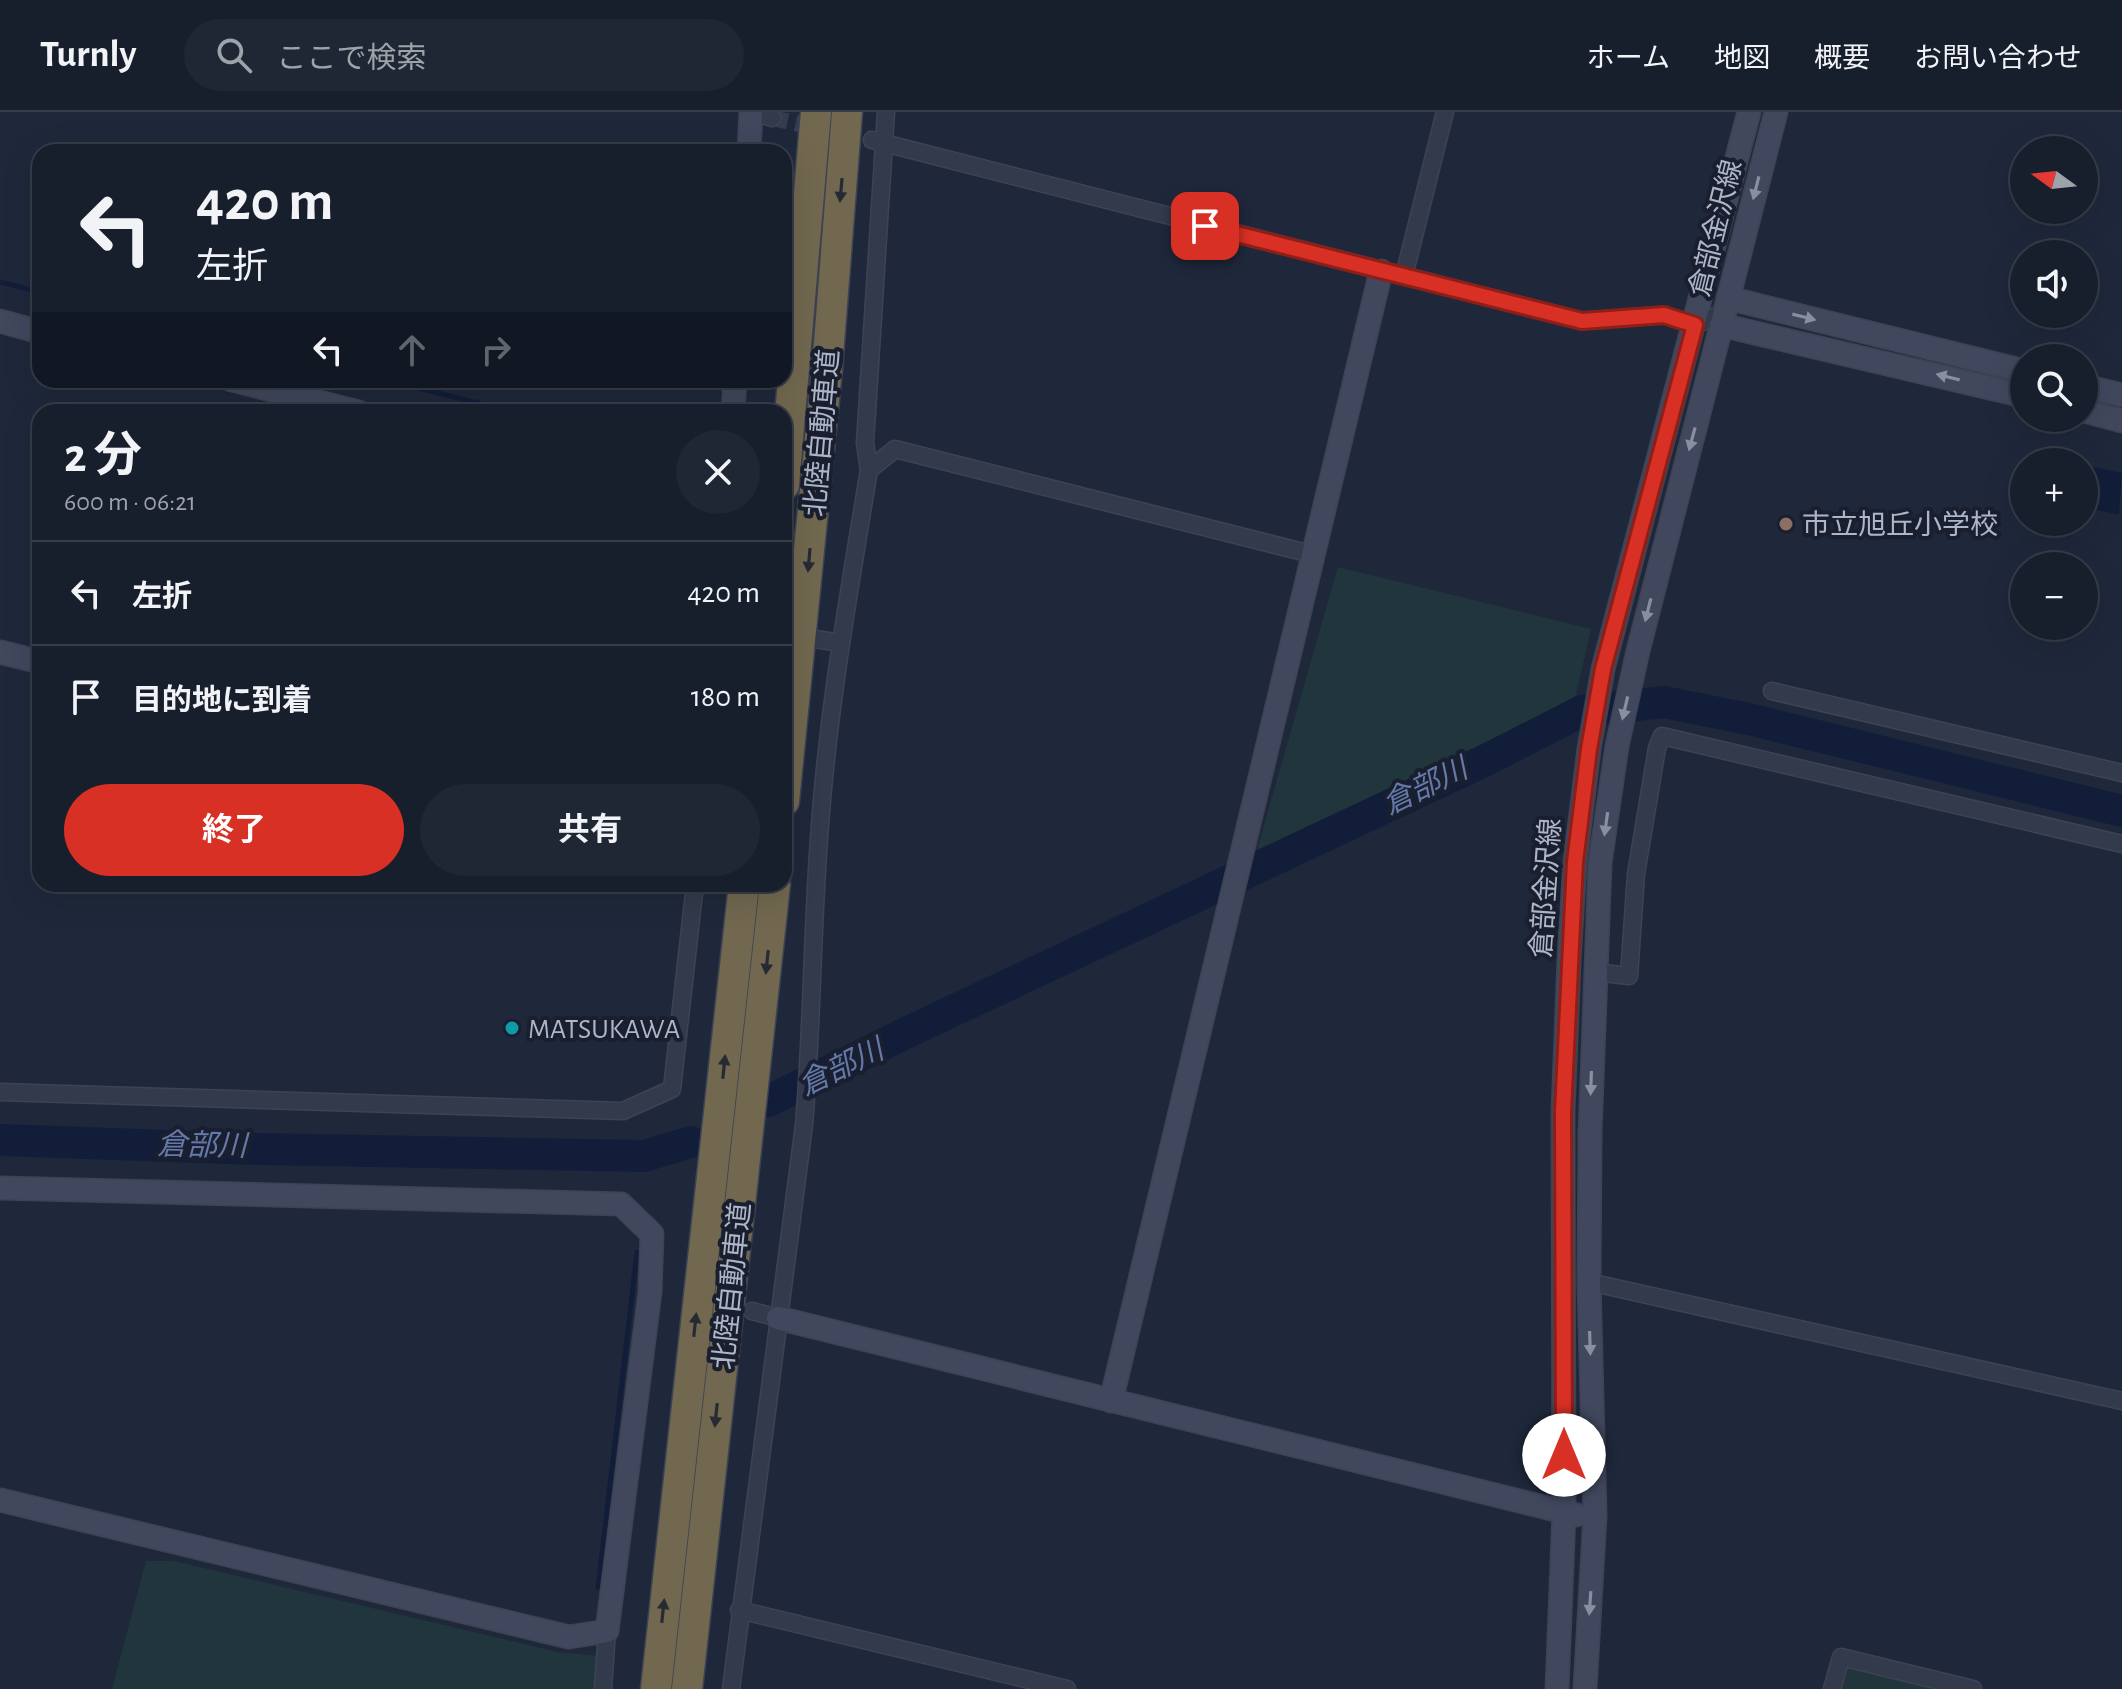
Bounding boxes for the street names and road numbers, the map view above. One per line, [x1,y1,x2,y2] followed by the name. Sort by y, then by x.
[1684,157,1747,300] street label: 倉部金沢線
[800,348,844,518] street label: 北陸自動車道
[1526,817,1566,959] street label: 倉部金沢線
[708,1201,756,1371] street label: 北陸自動車道

